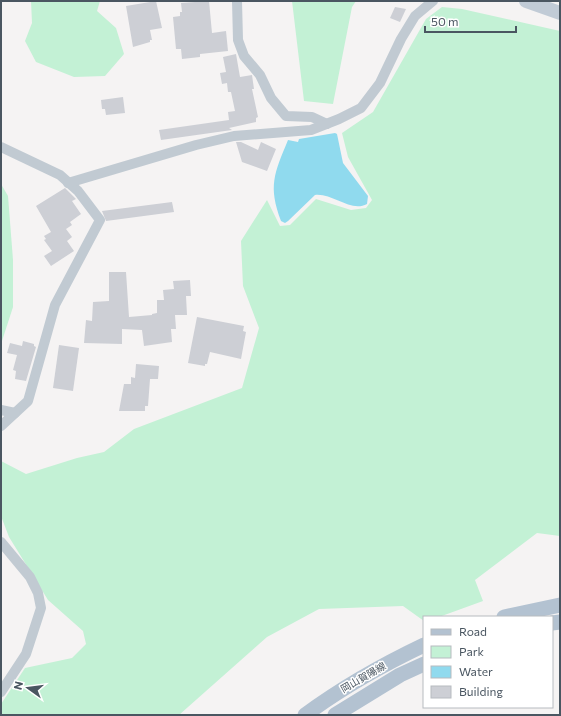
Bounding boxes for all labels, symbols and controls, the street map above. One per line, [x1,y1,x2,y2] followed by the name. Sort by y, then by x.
[425,8,516,34] scale bar
[431,14,459,28] text: 50 m
[423,616,553,708] legend
[459,624,487,638] text: Road
[459,644,485,658] text: Park
[338,659,388,695] street label: 岡山賀陽線
[459,664,493,678] text: Water
[8,668,48,708] north arrow
[11,680,25,691] text: N
[459,684,503,698] text: Building

